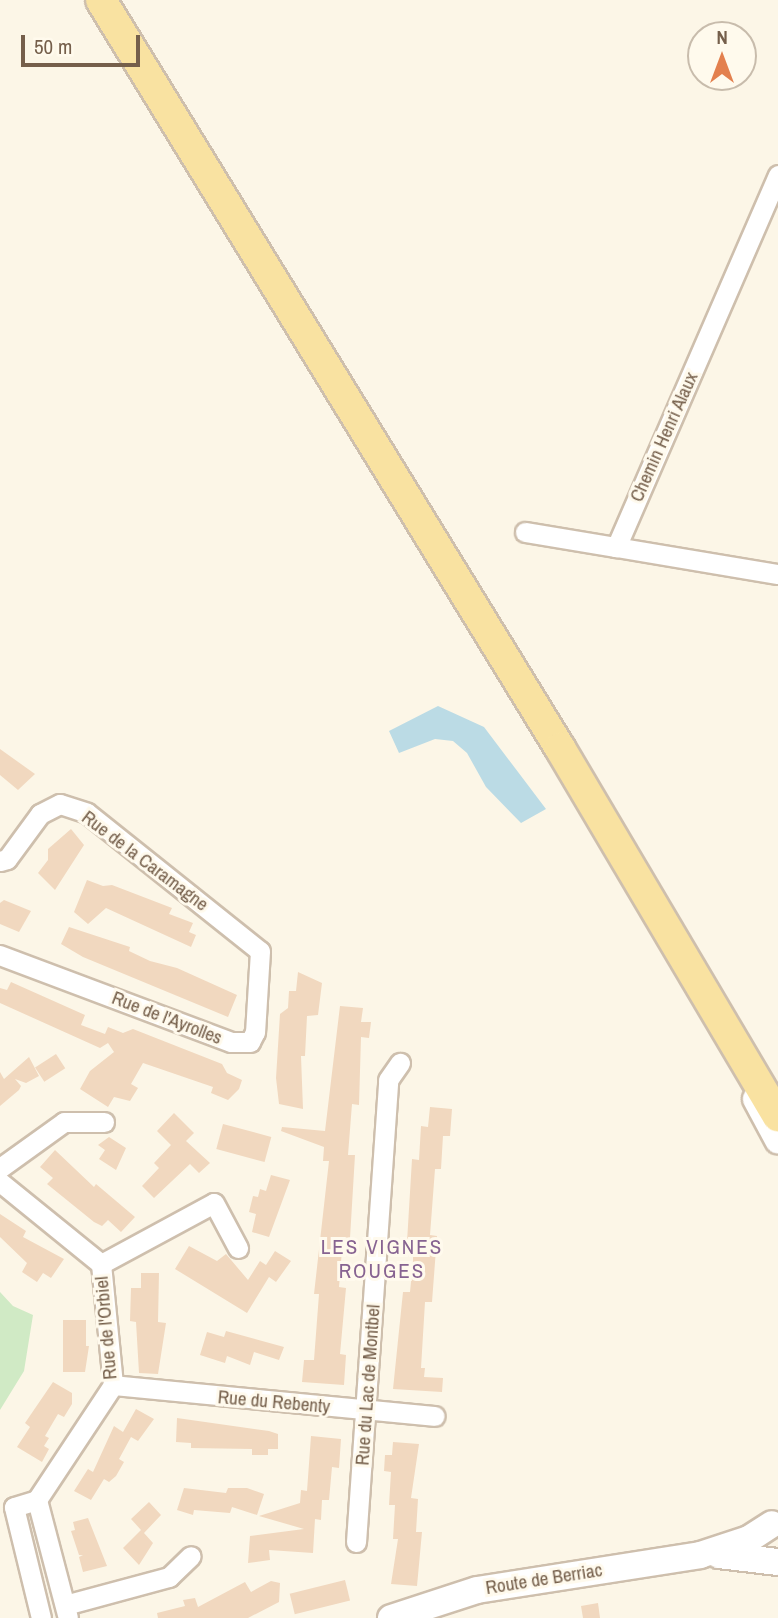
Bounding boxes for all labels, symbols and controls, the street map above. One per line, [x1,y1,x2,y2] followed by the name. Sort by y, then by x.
[24,21,144,65] scale bar
[687,21,757,91] north arrow
[716,24,728,50] text: N
[34,32,72,61] text: 50 m
[625,368,703,506] street label: Chemin Henri Alaux
[77,806,213,916] street label: Rue de la Caramagne
[109,987,225,1049] street label: Rue de l'Ayrolles
[322,1234,442,1284] district label: LES VIGNES ROUGES
[90,1275,122,1381] street label: Rue de l'Orbiel
[351,1304,385,1466] street label: Rue du Lac de Montbel
[217,1386,331,1418] street label: Rue du Rebenty
[484,1559,604,1599] street label: Route de Berriac

